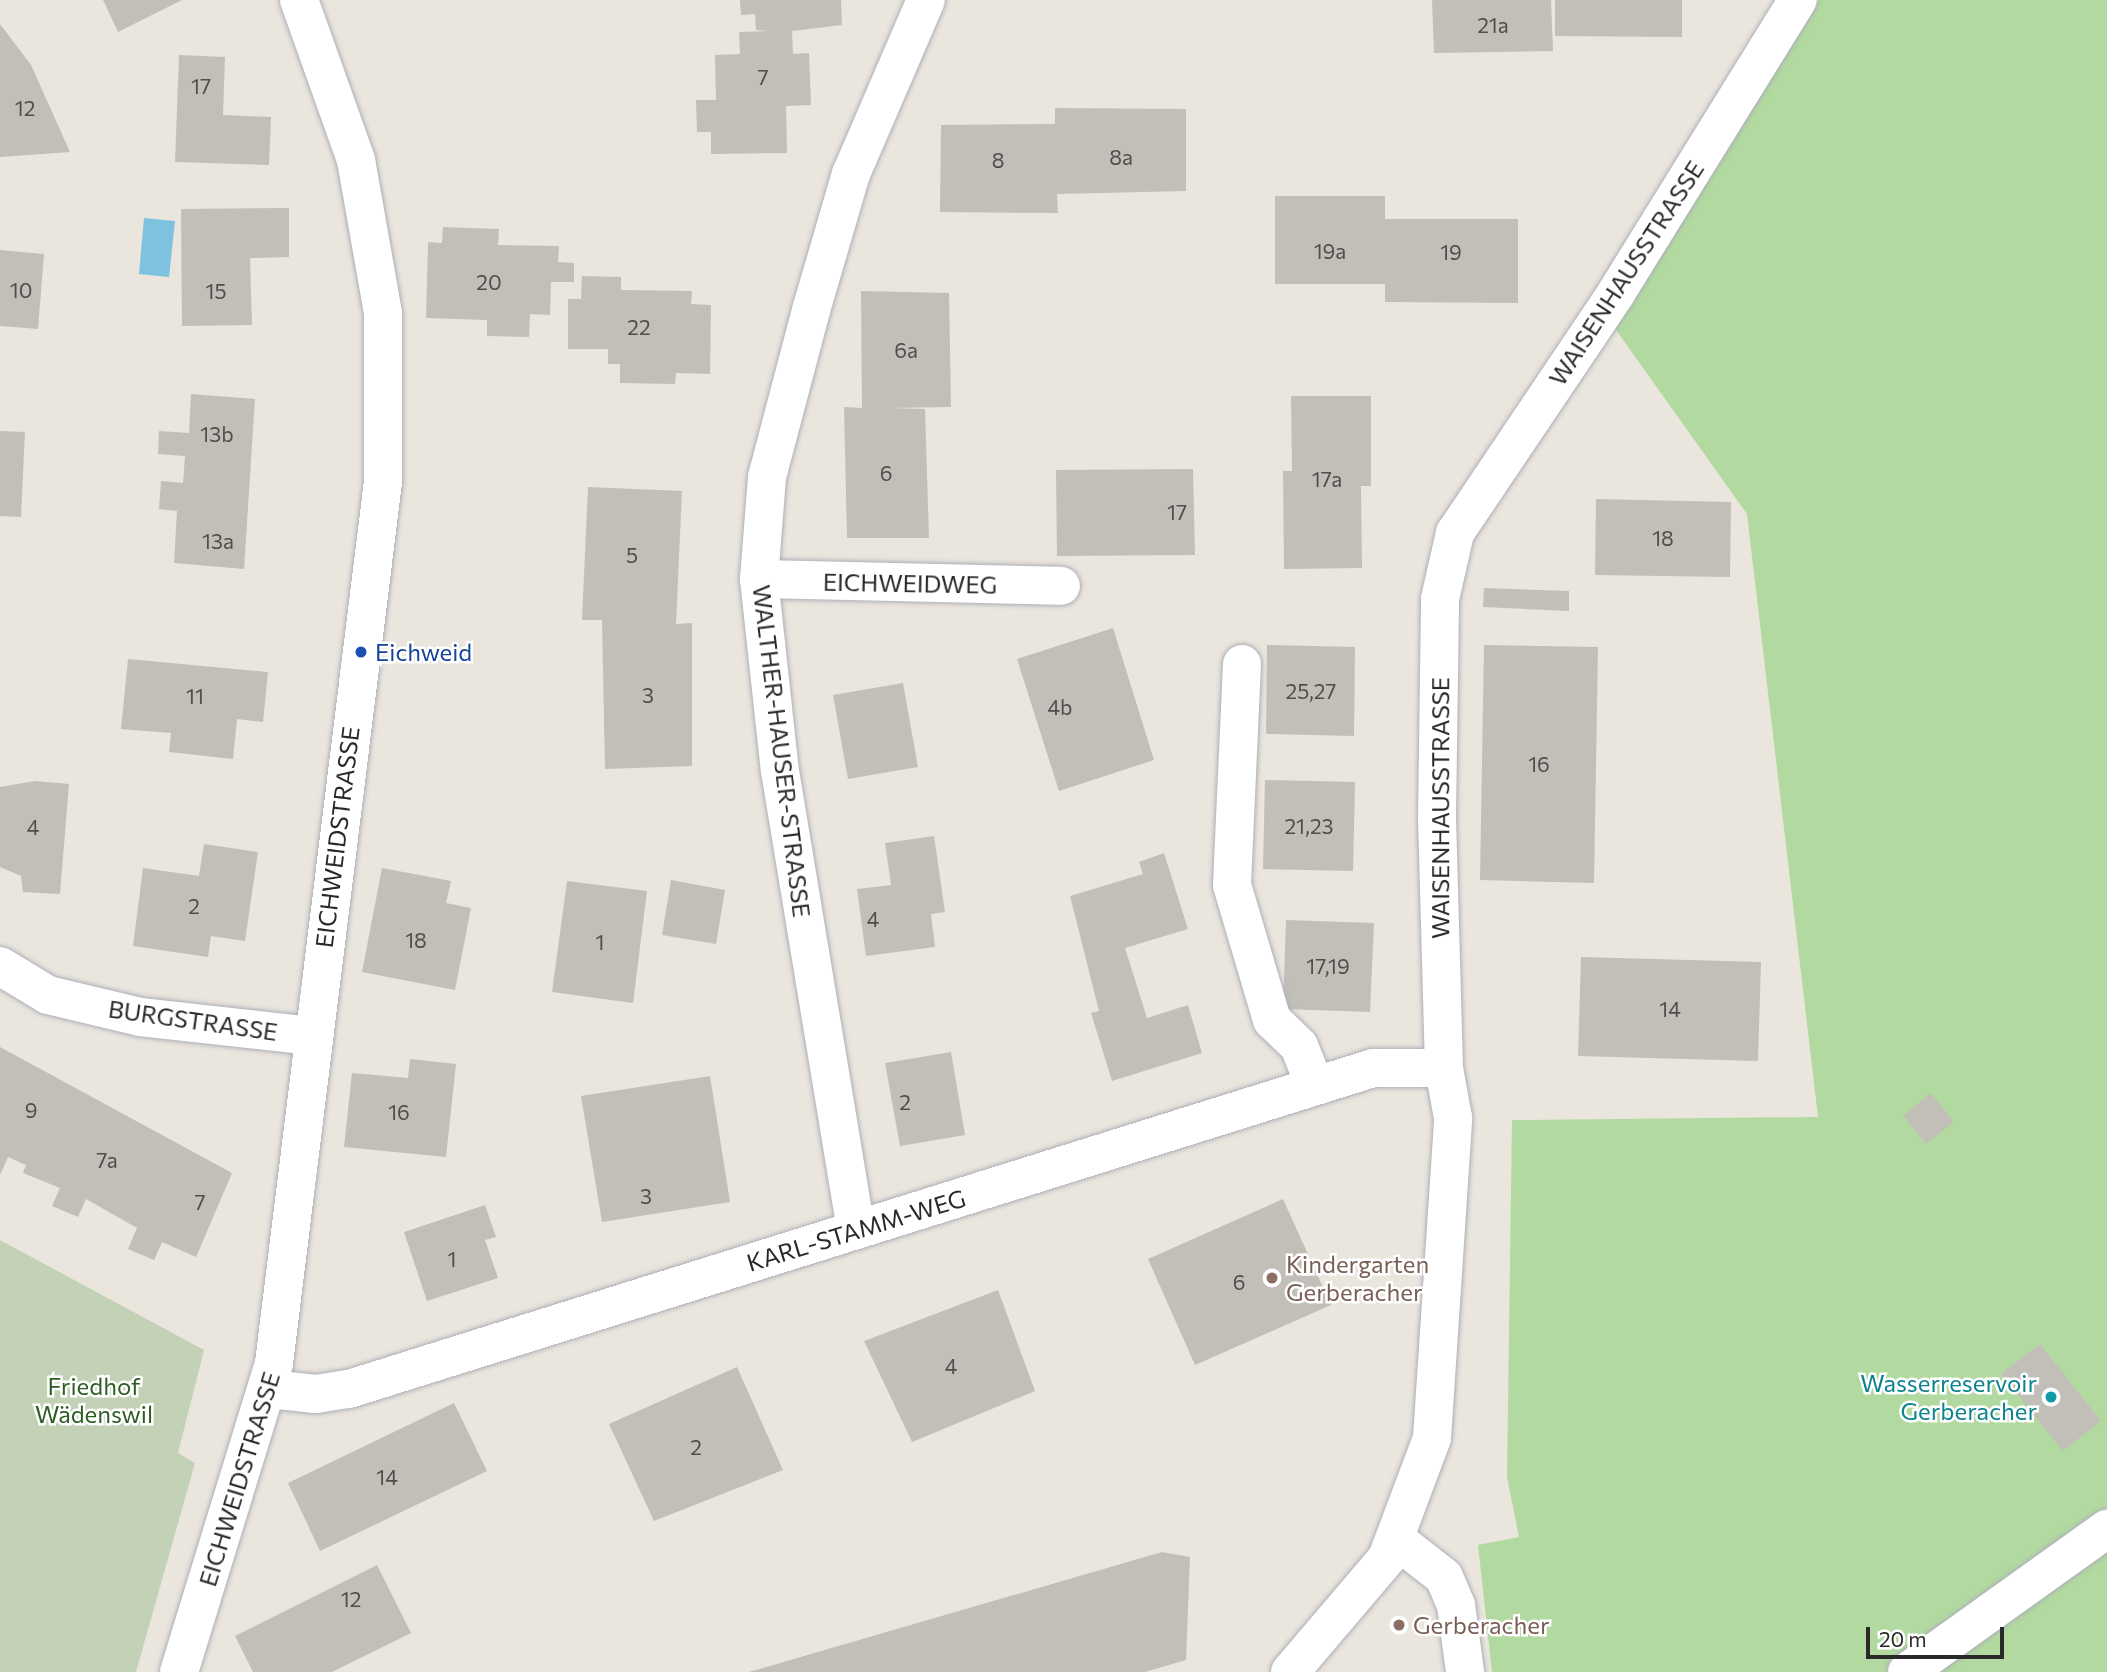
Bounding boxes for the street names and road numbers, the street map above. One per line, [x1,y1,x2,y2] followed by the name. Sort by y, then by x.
[1543,155,1709,391] street label: WAISENHAUSSTRASSE
[823,567,997,599] street label: EICHWEIDWEG
[747,583,817,919] street label: WALTHER-HAUSER-STRASSE
[1426,677,1454,939] street label: WAISENHAUSSTRASSE
[309,725,365,949] street label: EICHWEIDSTRASSE
[107,994,279,1046] street label: BURGSTRASSE
[743,1183,969,1277] street label: KARL-STAMM-WEG
[193,1368,285,1590] street label: EICHWEIDSTRASSE

